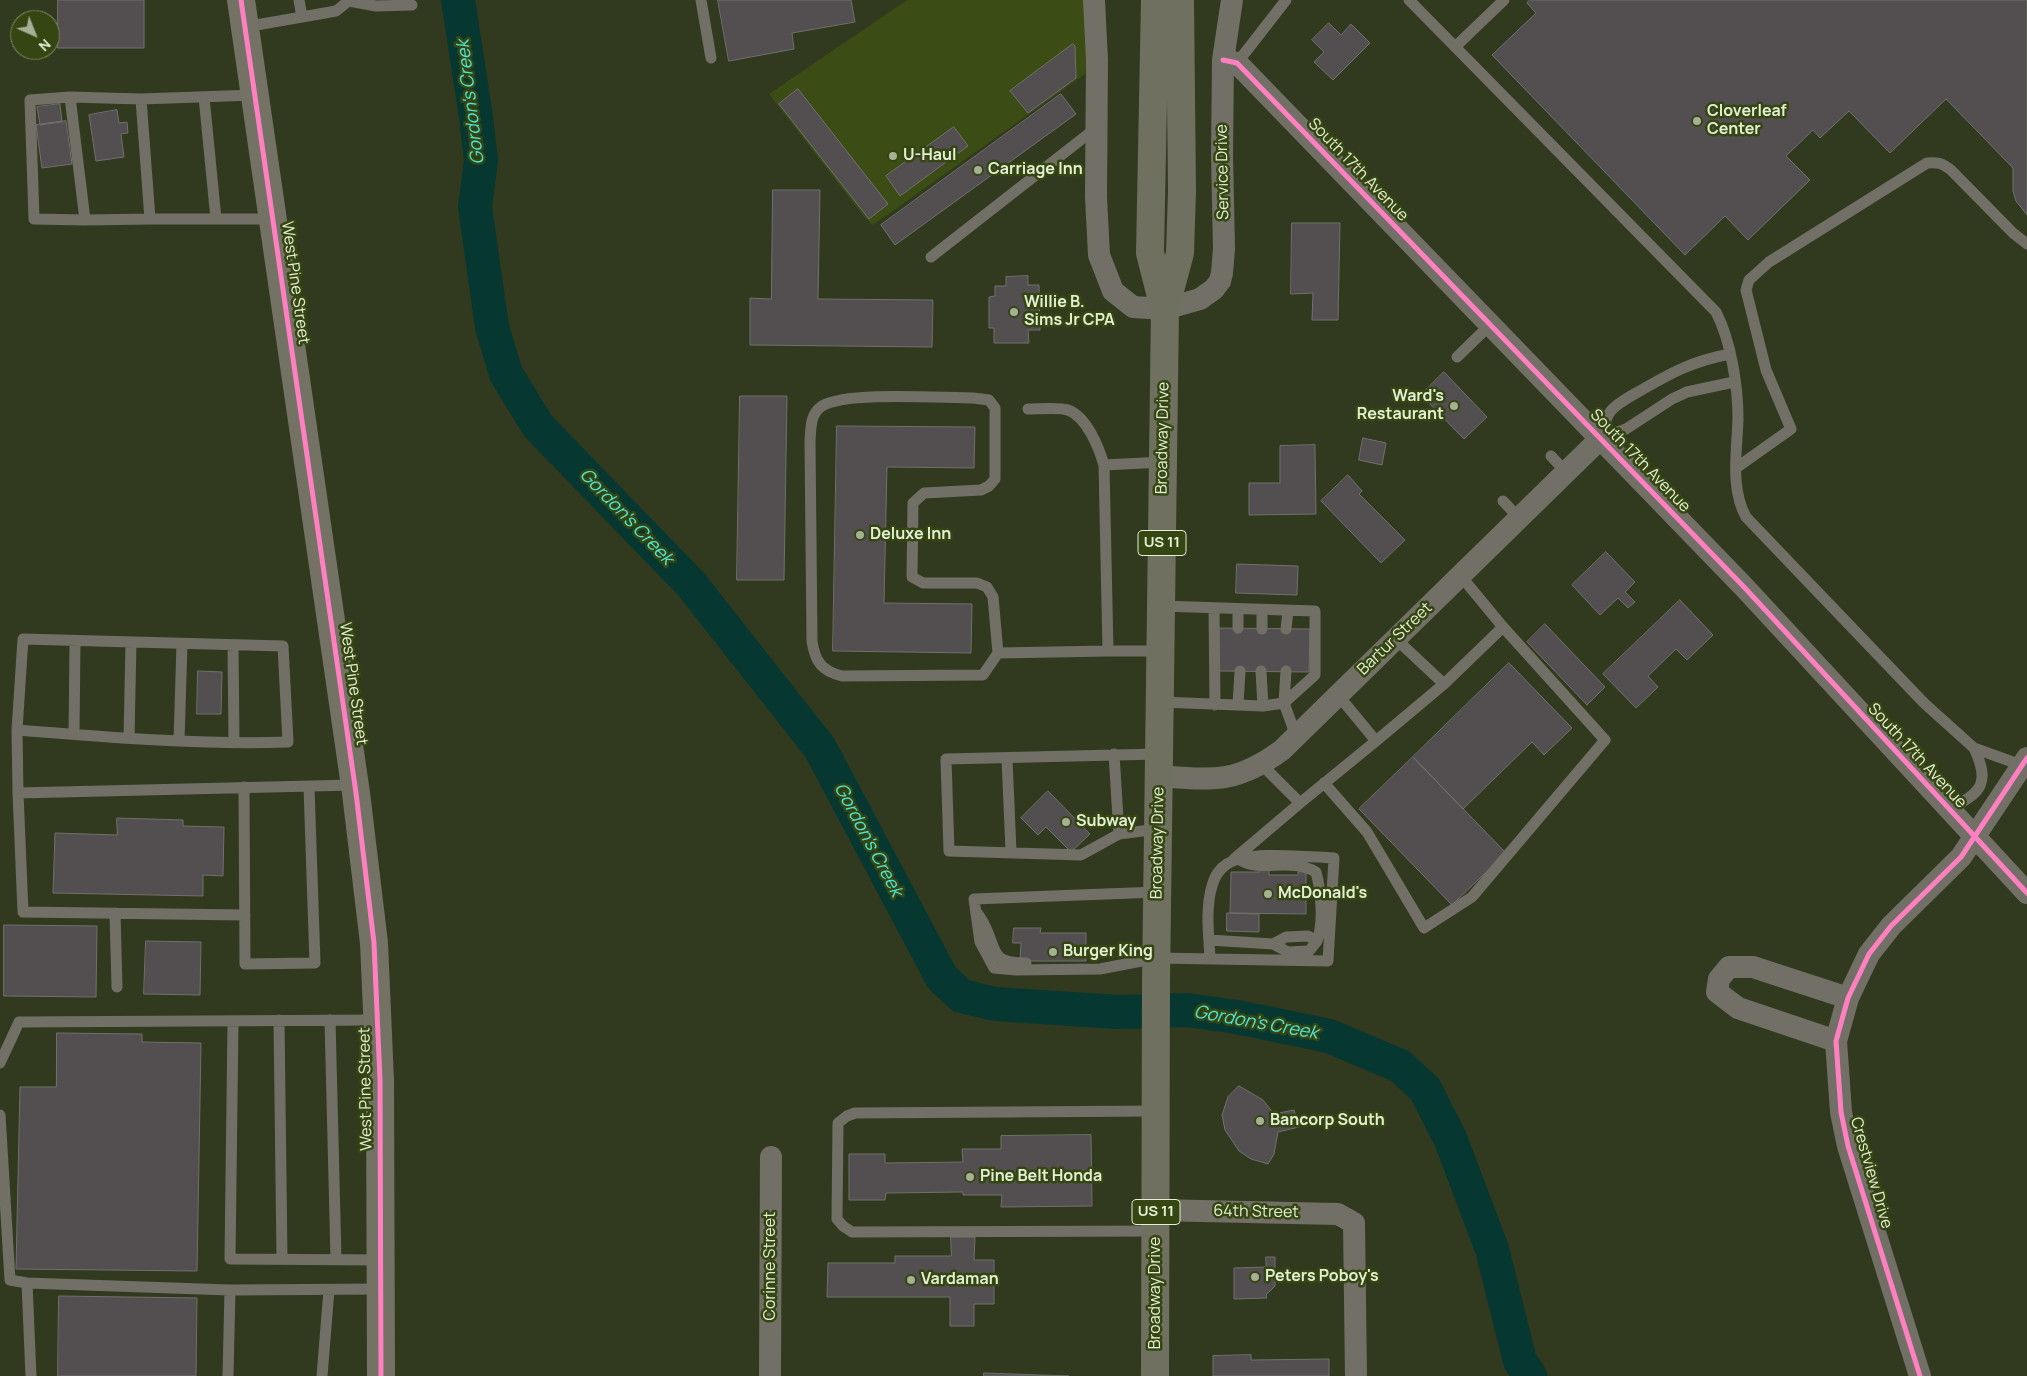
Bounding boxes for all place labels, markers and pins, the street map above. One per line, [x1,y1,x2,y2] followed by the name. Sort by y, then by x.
[1707,102,1787,140] place label: Cloverleaf Center
[1691,115,1703,127] marker: Cloverleaf Center
[903,146,956,166] place label: U-Haul
[887,150,899,162] marker: U-Haul
[988,160,1083,180] place label: Carriage Inn
[972,164,984,176] marker: Carriage Inn
[1024,293,1115,331] place label: Willie B. Sims Jr CPA
[1008,306,1020,318] marker: Willie B. Sims Jr CPA
[1357,387,1444,425] place label: Ward's Restaurant
[1448,400,1460,412] marker: Ward's Restaurant
[870,525,951,545] place label: Deluxe Inn
[854,529,866,541] marker: Deluxe Inn
[1076,812,1136,832] place label: Subway
[1060,816,1072,828] marker: Subway
[1278,884,1367,904] place label: McDonald's
[1262,888,1274,900] marker: McDonald's
[1063,942,1153,962] place label: Burger King
[1047,946,1059,958] marker: Burger King
[1270,1111,1385,1131] place label: Bancorp South
[1254,1115,1266,1127] marker: Bancorp South
[980,1167,1102,1187] place label: Pine Belt Honda
[964,1171,976,1183] marker: Pine Belt Honda
[1265,1267,1379,1287] place label: Peters Poboy's
[921,1270,999,1290] place label: Vardaman
[1249,1271,1261,1283] marker: Peters Poboy's
[905,1274,917,1286] marker: Vardaman

